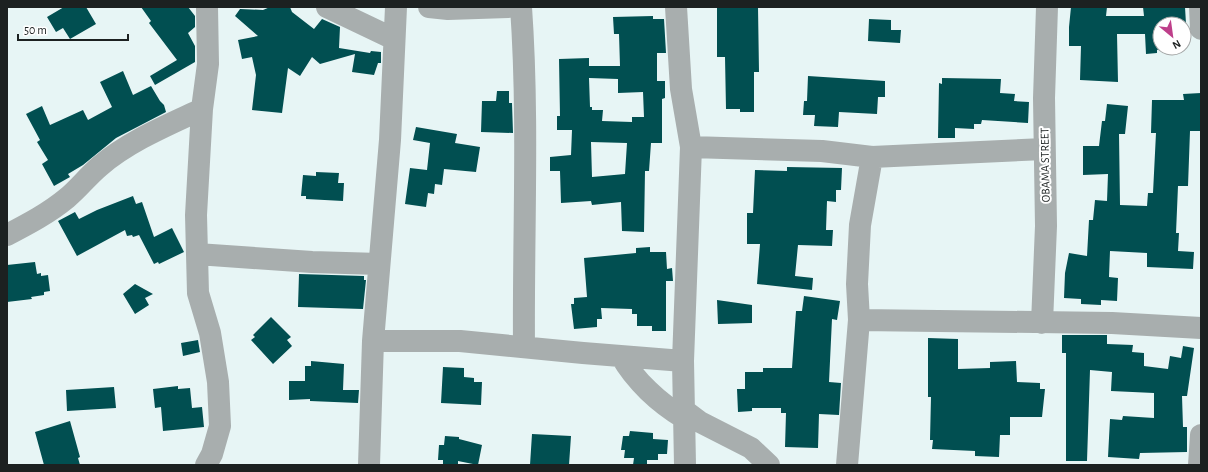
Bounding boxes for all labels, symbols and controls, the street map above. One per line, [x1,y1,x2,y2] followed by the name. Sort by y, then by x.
[18,16,128,42] scale bar
[1152,16,1192,56] north arrow
[24,24,47,36] text: 50 m
[1171,38,1183,51] text: N
[1038,127,1052,203] street label: OBAMA STREET

